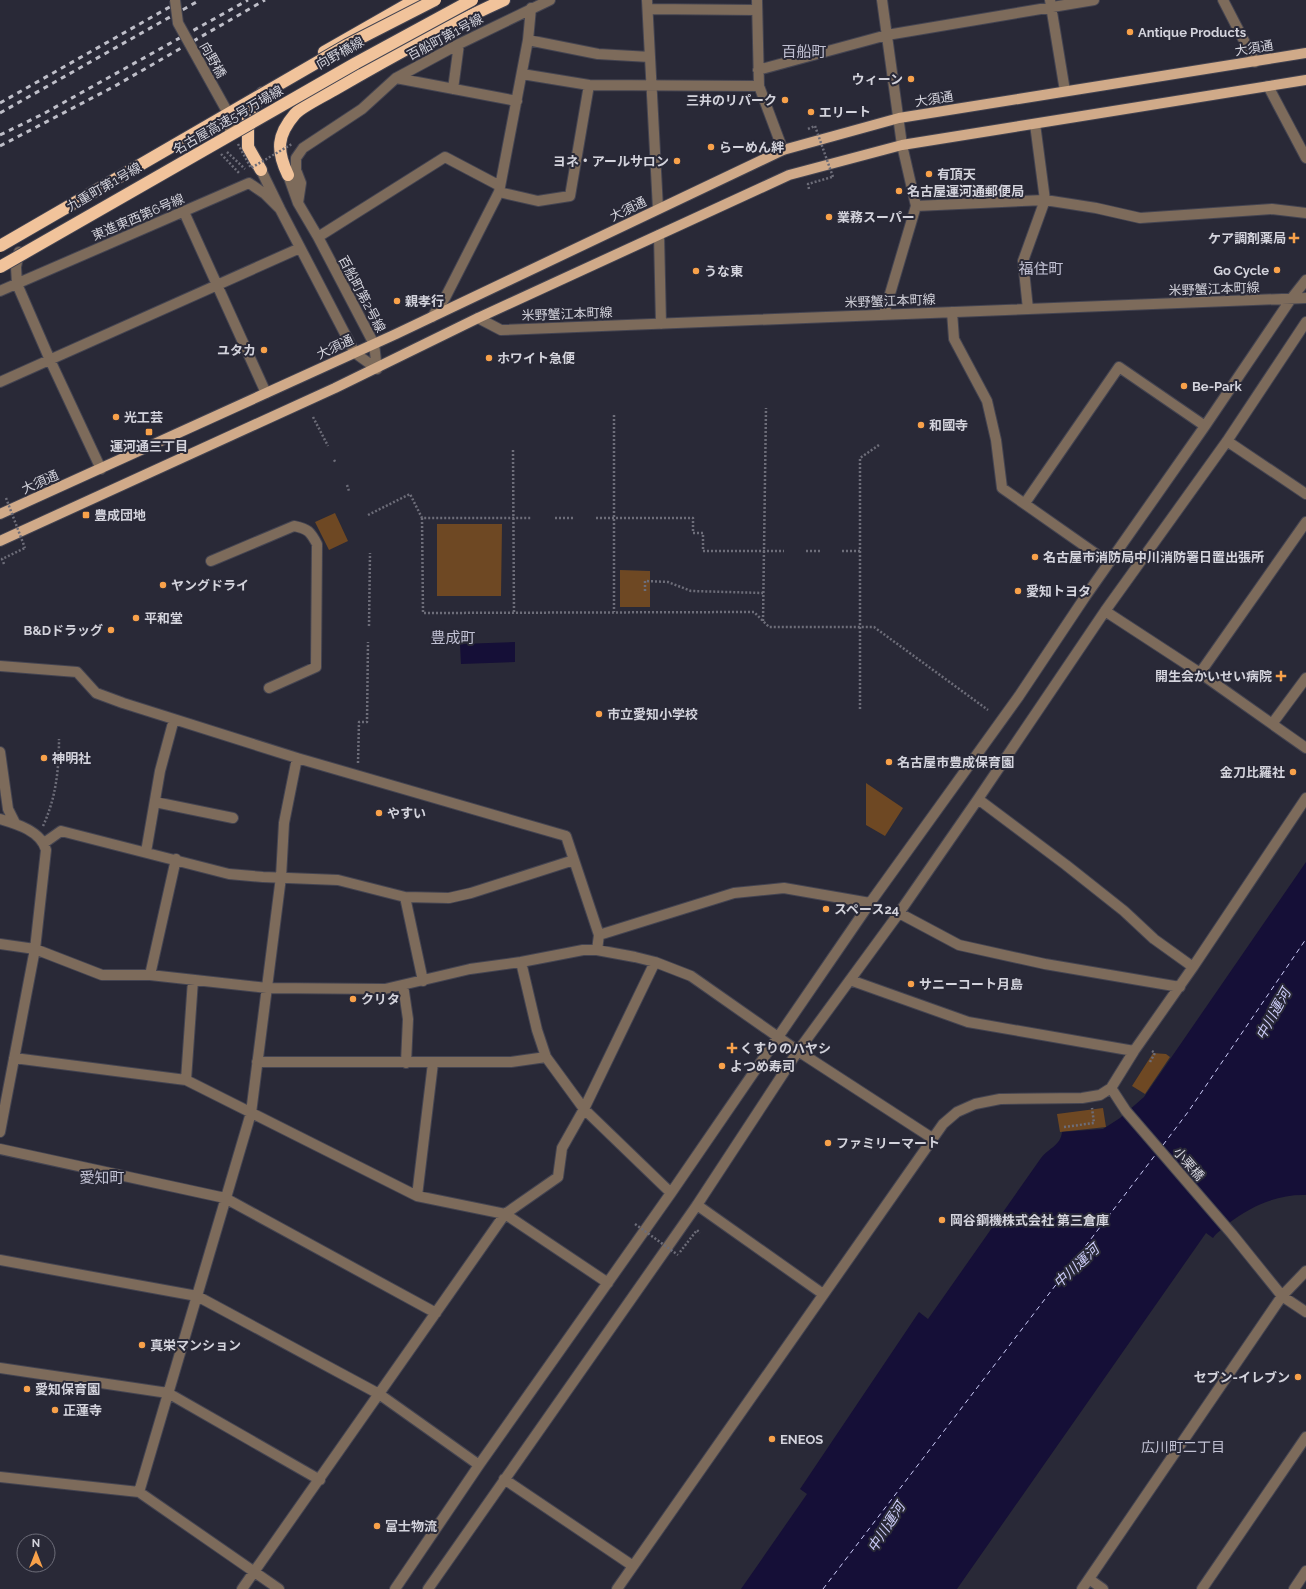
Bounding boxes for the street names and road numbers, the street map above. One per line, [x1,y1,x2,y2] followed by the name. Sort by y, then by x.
[405,11,485,63] street label: 百船町第1号線
[314,34,366,72] street label: 向野橋線
[1234,38,1274,58] street label: 大須通
[197,39,229,81] street label: 向野橋
[171,82,285,158] street label: 名古屋高速5号万場線
[914,89,954,109] street label: 大須通
[64,160,144,214] street label: 九重町第1号線
[90,191,186,243] street label: 東進東西第6号線
[607,194,649,224] street label: 大須通
[335,253,389,335] street label: 百船町第2号線
[1168,280,1260,298] street label: 米野蟹江本町線
[844,292,936,310] street label: 米野蟹江本町線
[521,305,613,323] street label: 米野蟹江本町線
[314,332,356,362] street label: 大須通
[19,467,61,497] street label: 大須通
[1171,1144,1207,1184] street label: 小栗橋

